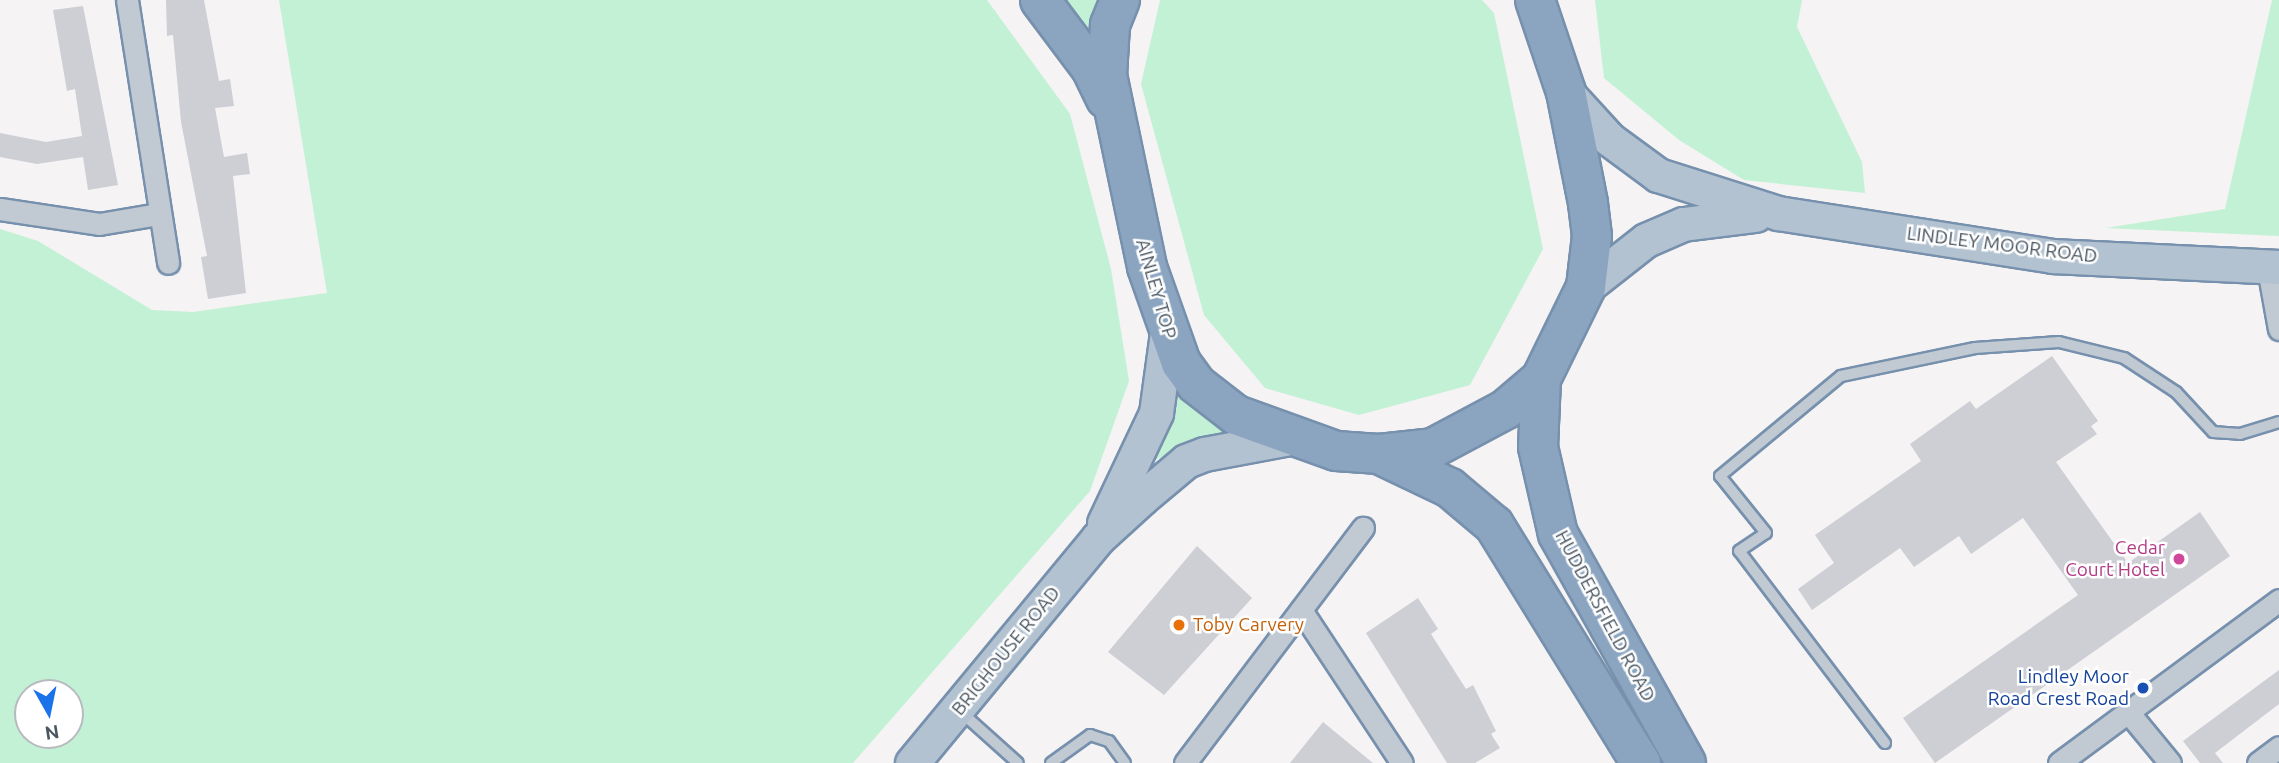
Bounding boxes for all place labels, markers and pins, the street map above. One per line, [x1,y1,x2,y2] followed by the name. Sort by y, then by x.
[2065,537,2165,581] place label: Cedar Court Hotel
[2171,551,2187,567] marker: Cedar Court Hotel
[1193,614,1304,636] place label: Toby Carvery
[1171,617,1187,633] marker: Toby Carvery
[1988,666,2129,710] place label: Lindley Moor Road Crest Road
[2135,680,2151,696] marker: Lindley Moor Road Crest Road

